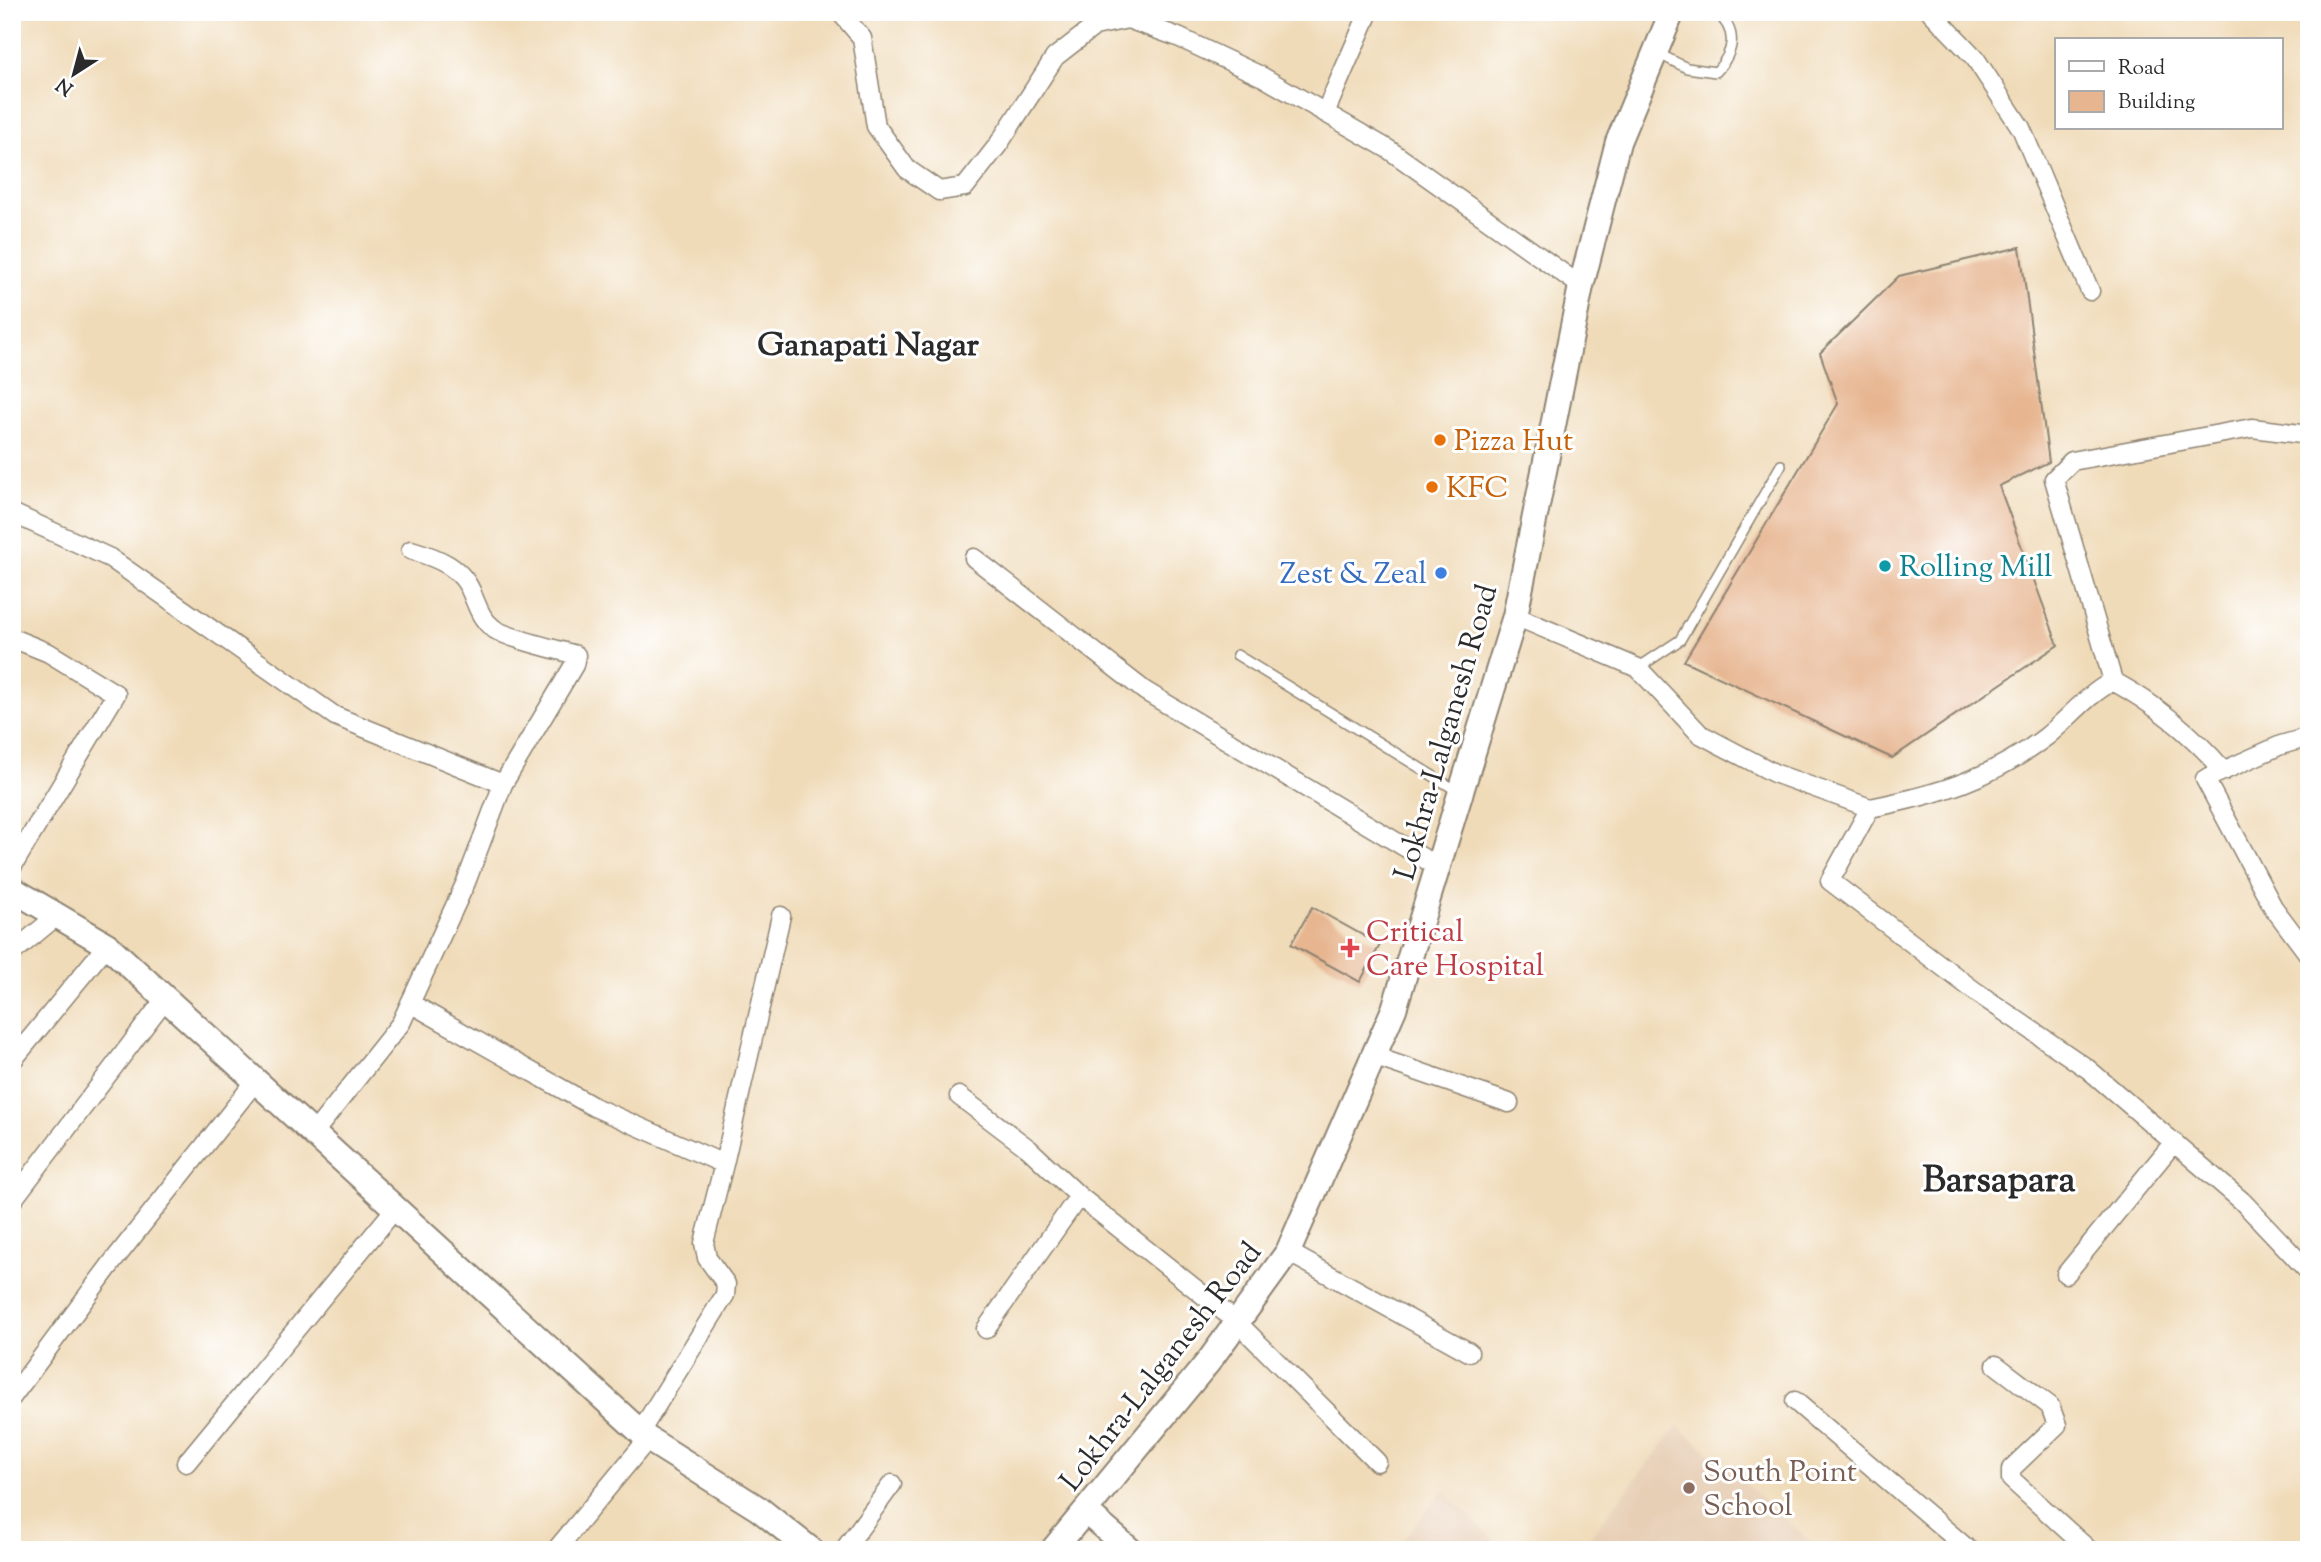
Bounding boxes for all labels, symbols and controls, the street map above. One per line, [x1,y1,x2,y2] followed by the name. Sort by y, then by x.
[38,38,108,108] north arrow
[2055,38,2282,130] legend
[2118,54,2165,84] text: Road
[51,70,80,101] text: N
[2118,88,2195,118] text: Building
[757,323,979,371] district label: Ganapati Nagar
[1454,421,1573,464] place label: Pizza Hut
[1432,432,1448,448] marker: Pizza Hut
[1446,468,1509,511] place label: KFC
[1424,479,1440,495] marker: KFC
[1899,547,2052,590] place label: Rolling Mill
[1280,554,1427,597] place label: Zest & Zeal
[1877,558,1893,574] marker: Rolling Mill
[1433,565,1449,581] marker: Zest & Zeal
[1385,580,1510,886] street label: Lokhra-Lalganesh Road
[1366,912,1544,989] place label: Critical Care Hospital
[1340,938,1360,958] marker: Critical Care Hospital
[1923,1155,2075,1209] district label: Barsapara
[1051,1234,1273,1501] street label: Lokhra-Lalganesh Road
[1703,1452,1857,1529] place label: South Point School
[1681,1480,1697,1496] marker: South Point School

